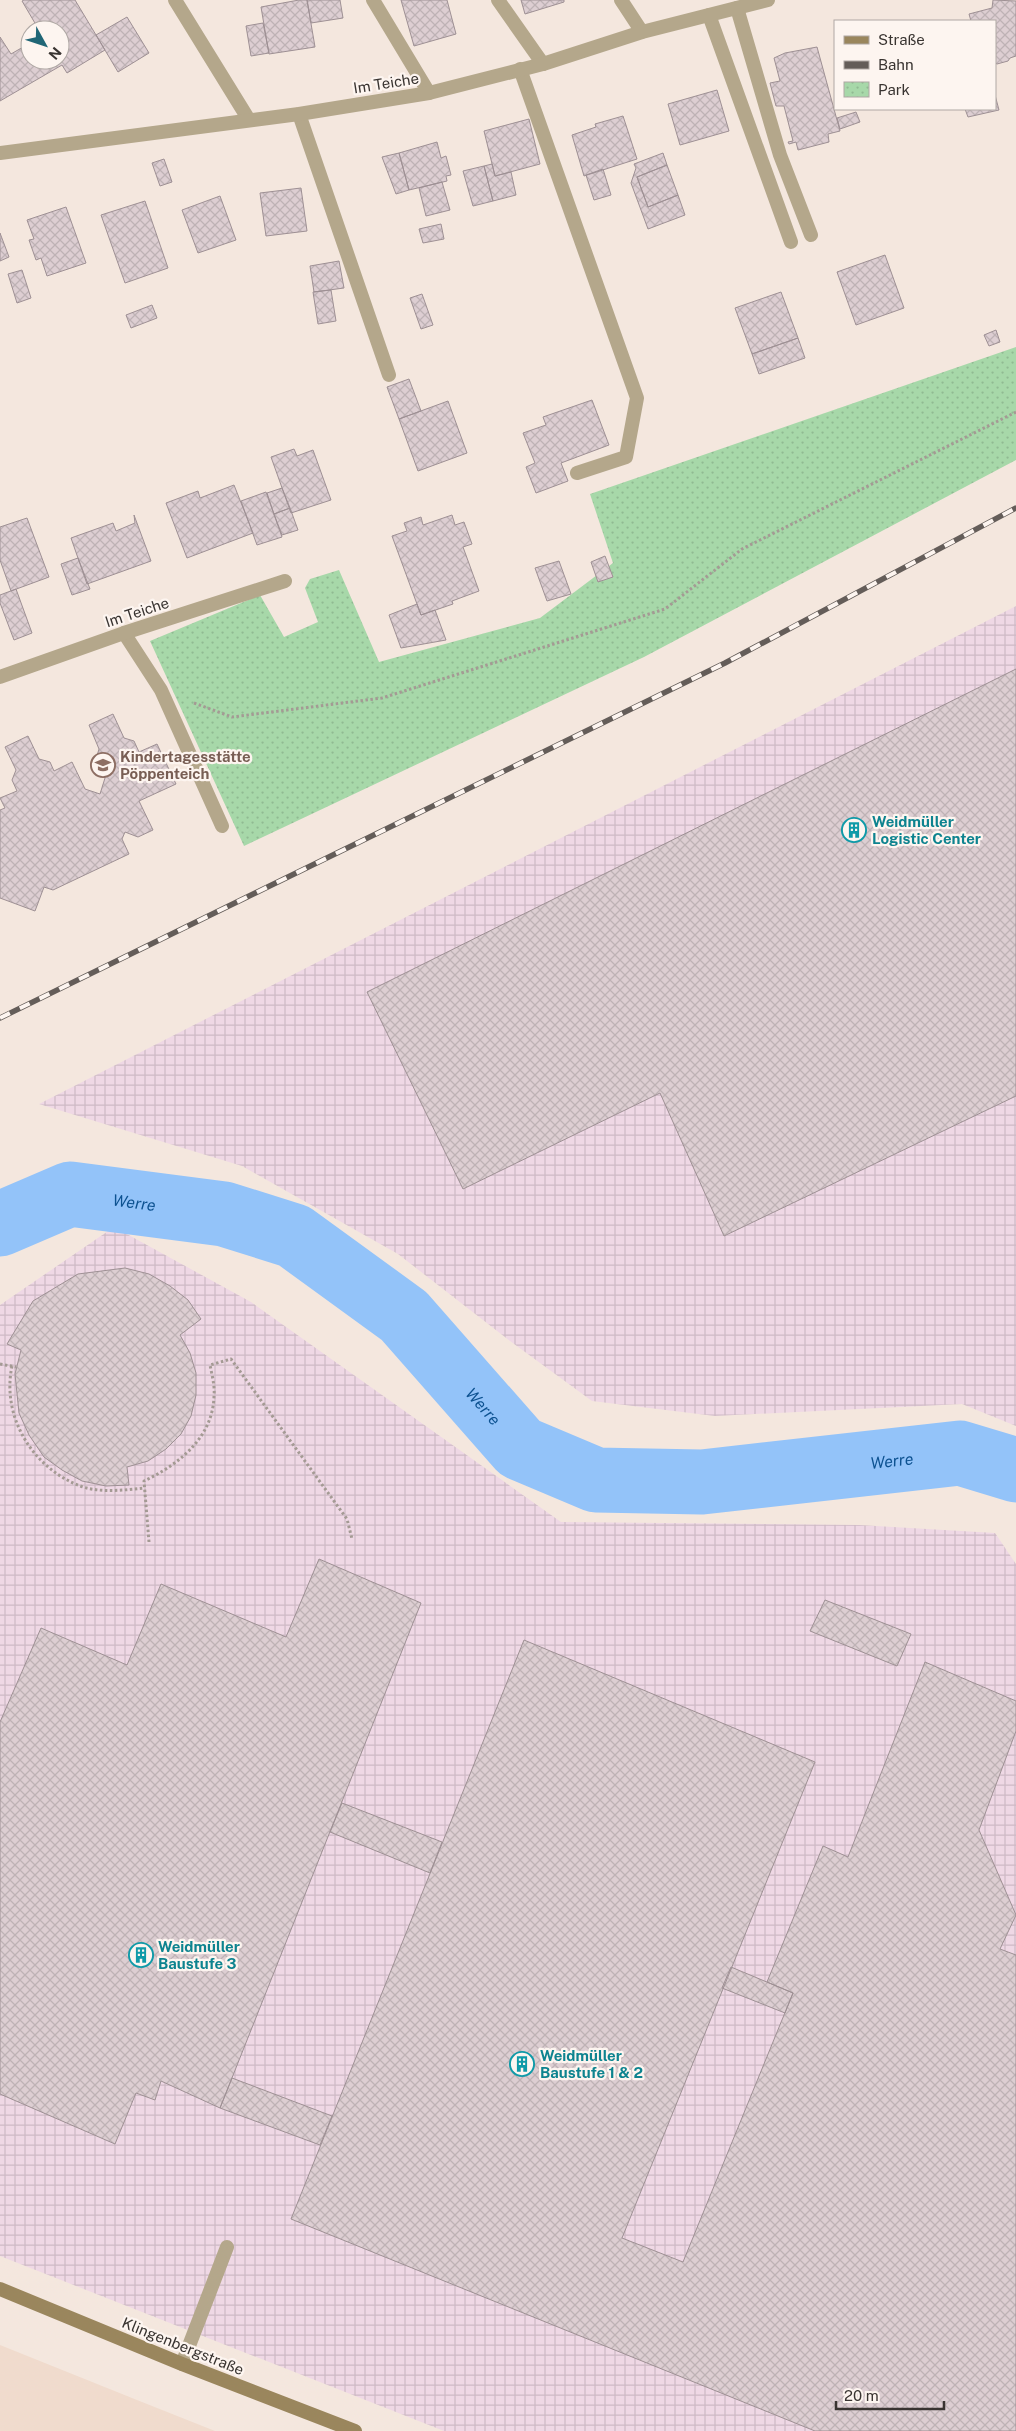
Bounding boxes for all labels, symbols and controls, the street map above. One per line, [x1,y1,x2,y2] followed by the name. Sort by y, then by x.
[20,20,70,70] north arrow
[834,20,996,110] legend
[878,31,925,48] text: Straße
[45,44,65,63] text: N
[878,56,914,73] text: Bahn
[352,69,420,97] street label: Im Teiche
[878,81,910,98] text: Park
[103,594,171,630] street label: Im Teiche
[120,748,251,782] place label: Kindertagesstätte Pöppenteich
[90,752,116,778] school or university icon: Kindertagesstätte Pöppenteich
[872,813,981,847] place label: Weidmüller Logistic Center
[841,817,867,843] building icon: Weidmüller Logistic Center
[112,1190,157,1215] water label: Werre
[462,1384,505,1429] water label: Werre
[869,1449,915,1473] water label: Werre
[158,1938,240,1972] place label: Weidmüller Baustufe 3
[128,1942,154,1968] building icon: Weidmüller Baustufe 3
[540,2047,643,2081] place label: Weidmüller Baustufe 1 & 2
[509,2051,535,2077] building icon: Weidmüller Baustufe 1 & 2
[120,2314,246,2378] street label: Klingenbergstraße
[836,2378,944,2410] scale bar
[844,2387,879,2404] text: 20 m

